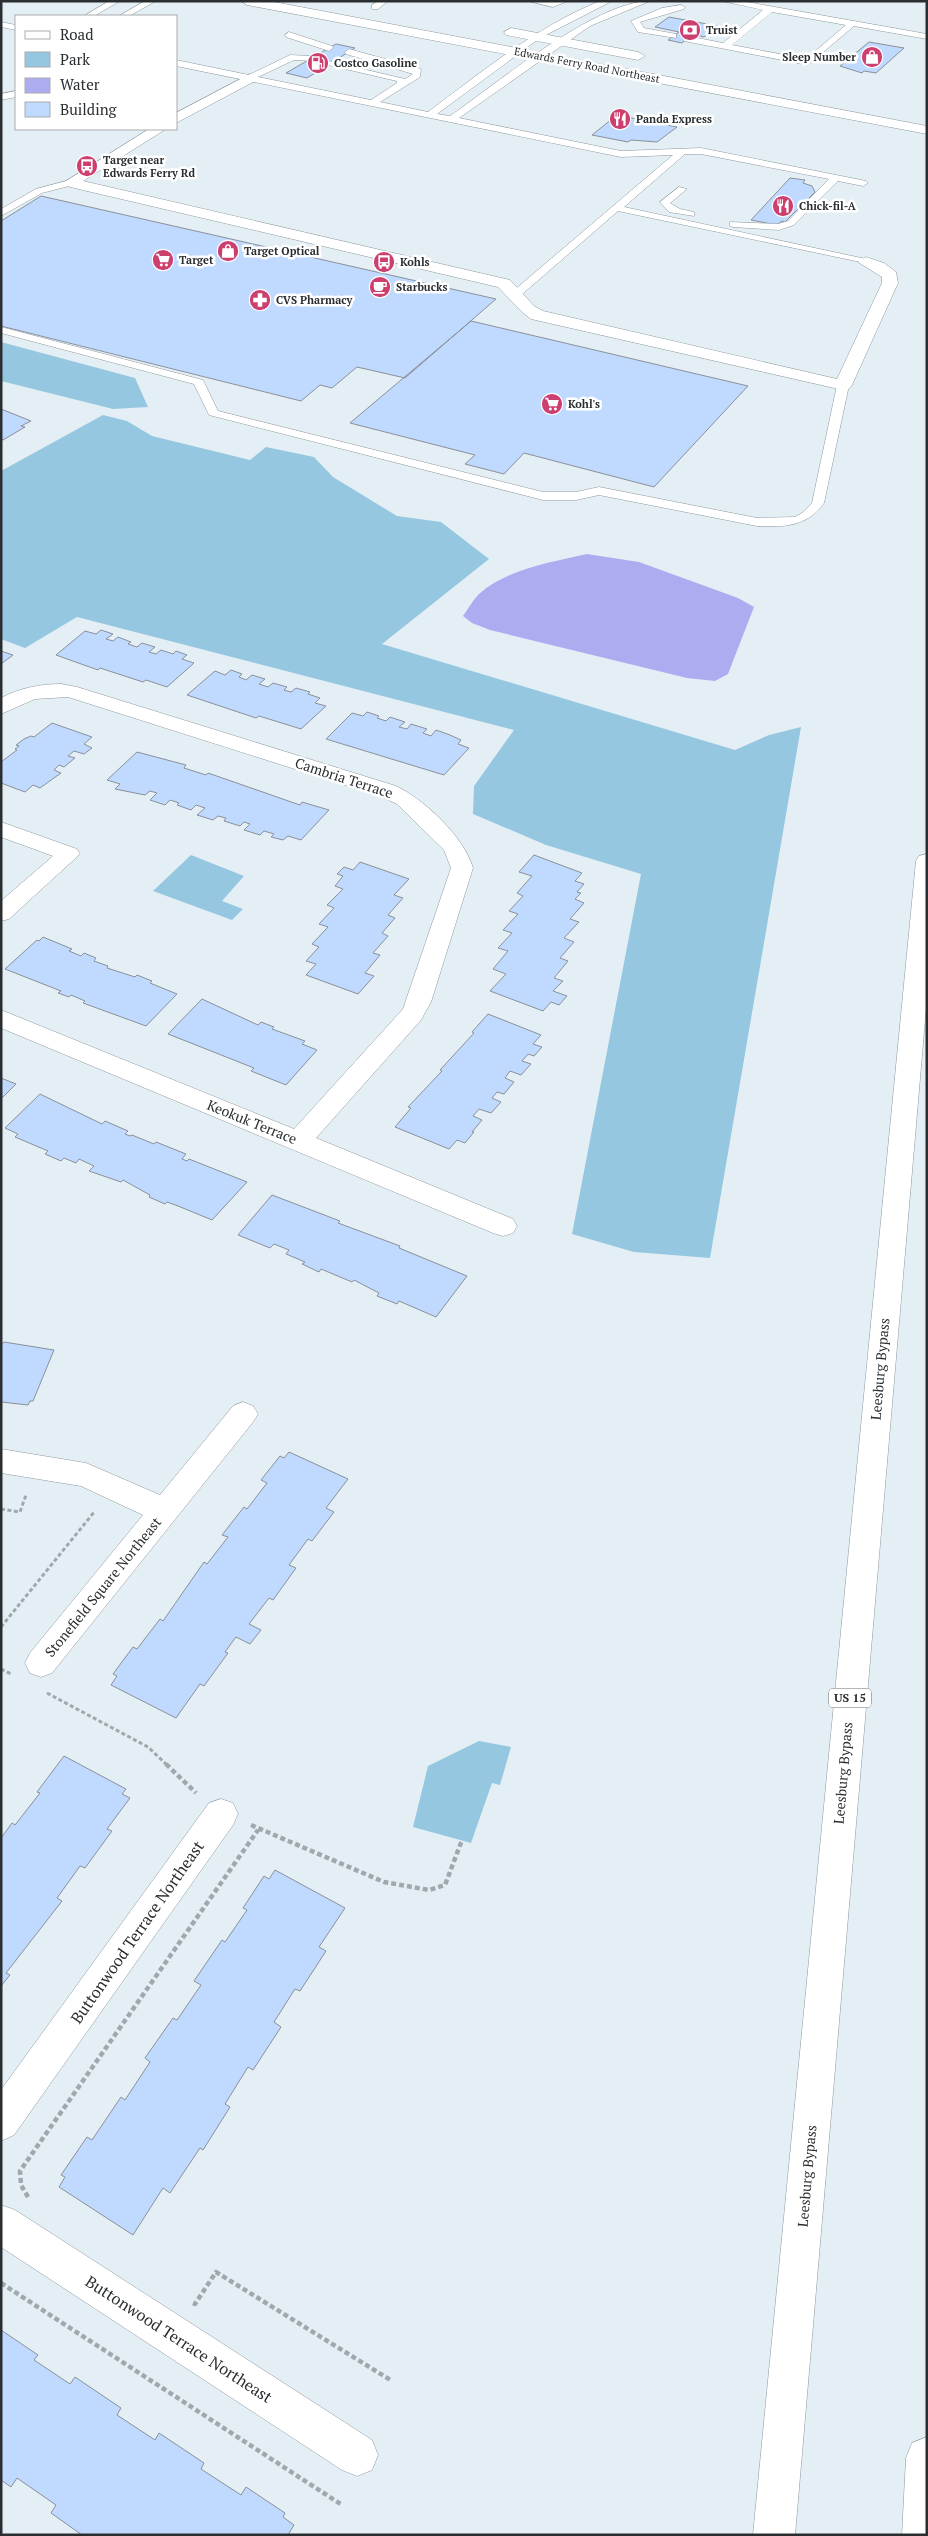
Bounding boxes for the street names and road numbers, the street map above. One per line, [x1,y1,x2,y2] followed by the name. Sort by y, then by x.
[513,44,661,86] street label: Edwards Ferry Road Northeast
[293,753,396,802] street label: Cambria Terrace
[205,1095,300,1148] street label: Keokuk Terrace
[866,1317,893,1421] street label: Leesburg Bypass
[40,1512,166,1661] street label: Stonefield Square Northeast
[829,1689,871,1708] road number: US 15
[829,1721,856,1825] street label: Leesburg Bypass
[65,1836,209,2028] street label: Buttonwood Terrace Northeast
[793,2124,820,2228] street label: Leesburg Bypass
[81,2270,277,2408] street label: Buttonwood Terrace Northeast

